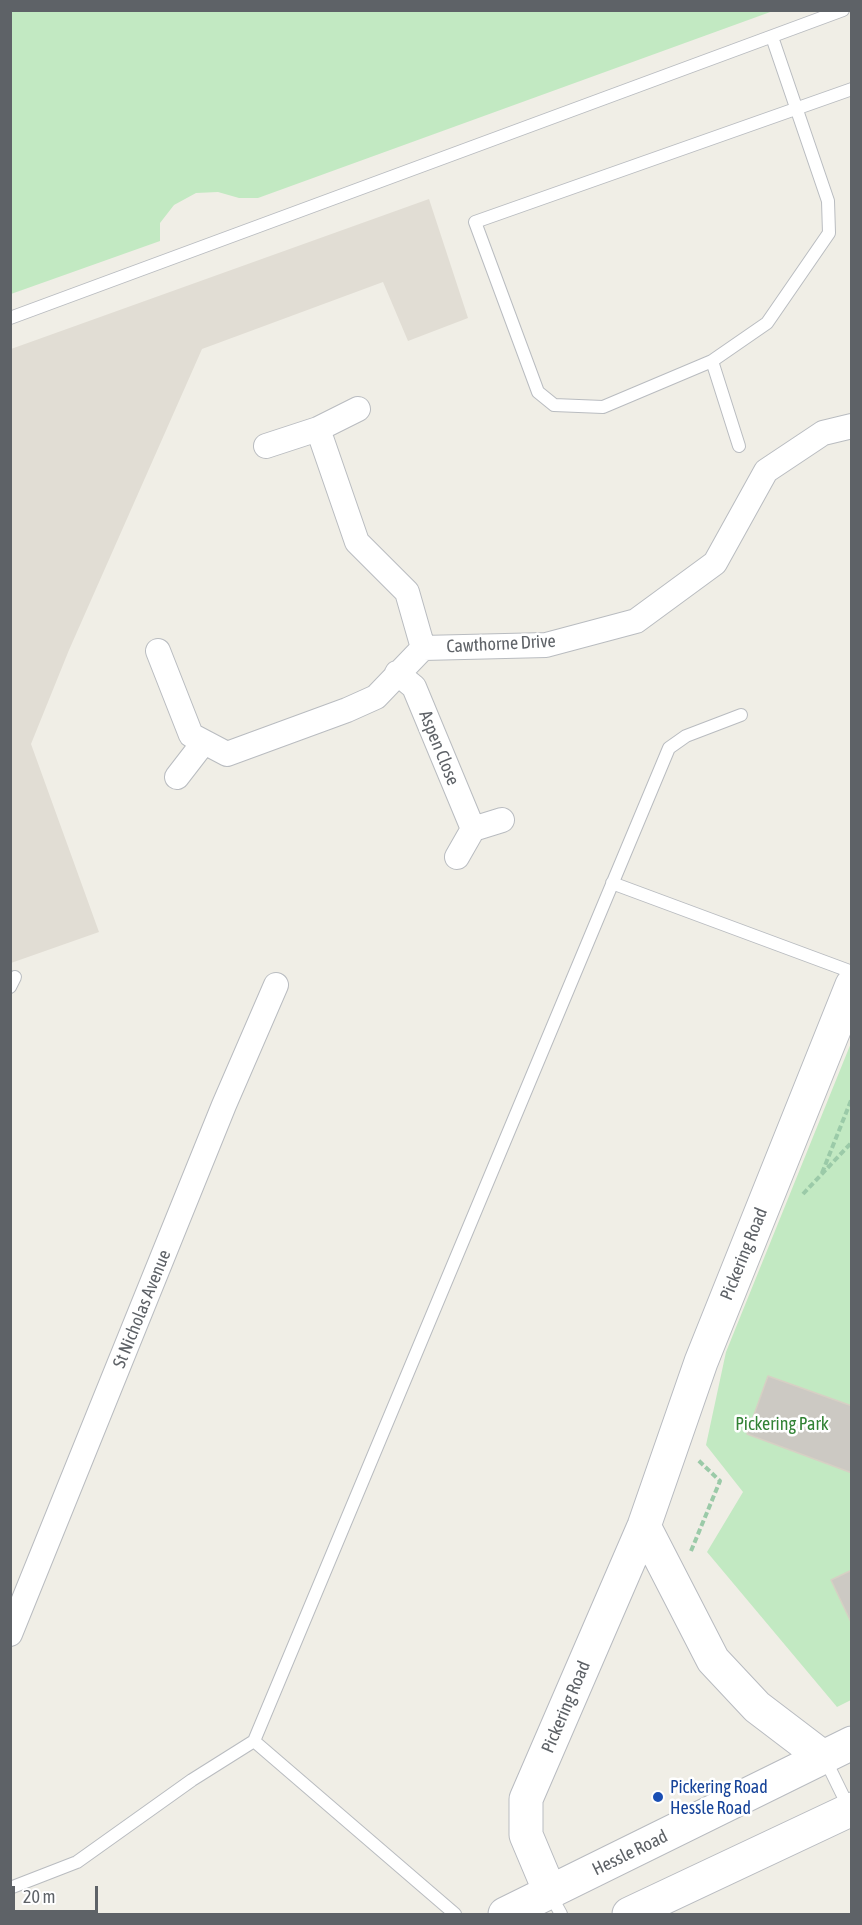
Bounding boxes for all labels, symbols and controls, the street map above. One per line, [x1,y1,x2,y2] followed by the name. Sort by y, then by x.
[446,630,556,658] street label: Cawthorne Drive
[414,707,464,789] street label: Aspen Close
[716,1205,772,1303] street label: Pickering Road
[108,1247,176,1371] street label: St Nicholas Avenue
[735,1413,829,1435] park label: Pickering Park
[537,1658,595,1756] street label: Pickering Road
[670,1776,768,1818] place label: Pickering Road Hessle Road
[651,1790,665,1804] marker: Pickering Road Hessle Road
[589,1826,671,1880] street label: Hessle Road
[15,1874,100,1912] scale bar
[23,1886,55,1907] text: 20 m

